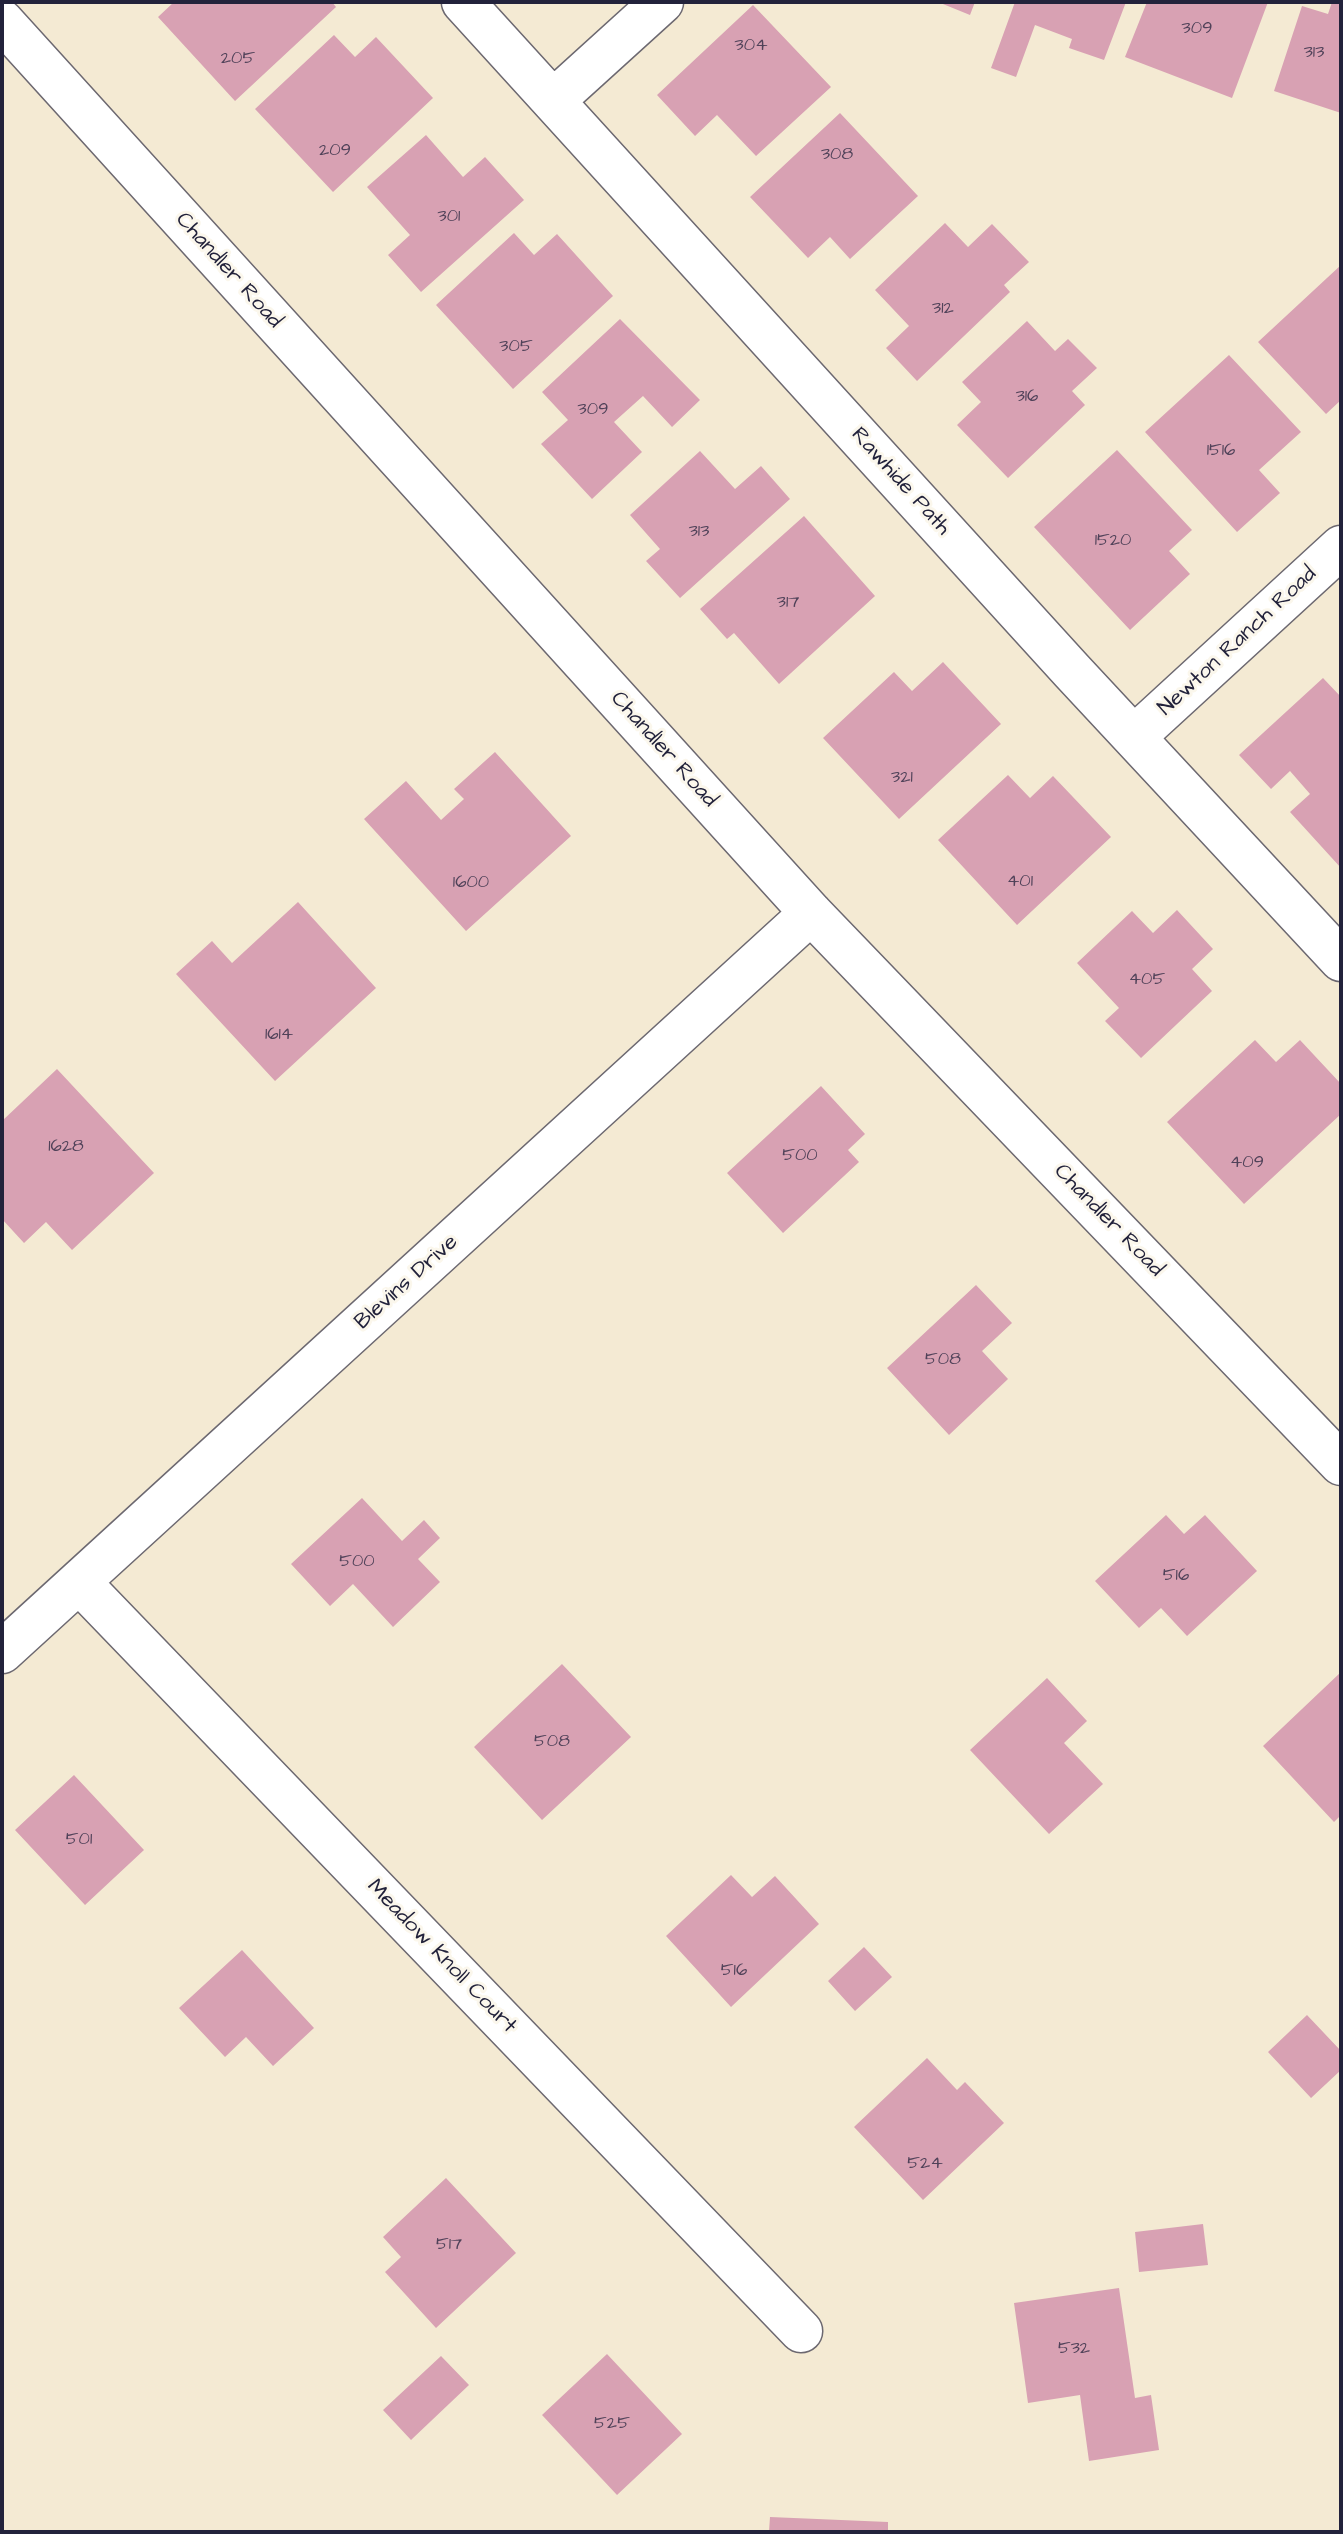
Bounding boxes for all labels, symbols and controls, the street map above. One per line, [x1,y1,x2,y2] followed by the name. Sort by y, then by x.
[1182,18,1212,40] house number: 309
[735,35,767,57] house number: 304
[1304,42,1324,64] house number: 313
[221,48,255,70] house number: 205
[319,140,351,162] house number: 209
[821,144,853,166] house number: 308
[438,206,460,228] house number: 301
[169,208,287,334] street label: Chandler Road
[932,298,954,320] house number: 312
[499,336,533,358] house number: 305
[1016,386,1038,408] house number: 316
[578,399,608,421] house number: 309
[845,423,955,541] street label: Rawhide Path
[1207,440,1235,462] house number: 1516
[689,521,709,543] house number: 313
[1095,530,1131,552] house number: 1520
[1153,562,1323,722] street label: Newton Ranch Road
[777,592,799,614] house number: 317
[604,687,722,813] street label: Chandler Road
[891,767,913,789] house number: 321
[1007,871,1033,893] house number: 401
[453,872,489,894] house number: 1600
[1129,969,1165,991] house number: 405
[265,1024,293,1046] house number: 1614
[48,1136,84,1158] house number: 1628
[782,1145,818,1167] house number: 500
[1230,1152,1264,1174] house number: 409
[1048,1159,1168,1283] street label: Chandler Road
[350,1230,464,1336] street label: Blevins Drive
[925,1349,961,1371] house number: 508
[339,1551,375,1573] house number: 500
[1163,1565,1189,1587] house number: 516
[534,1731,570,1753] house number: 508
[66,1829,92,1851] house number: 501
[361,1874,521,2040] street label: Meadow Knoll Court
[721,1960,747,1982] house number: 516
[907,2153,943,2175] house number: 524
[436,2234,462,2256] house number: 517
[1058,2338,1090,2360] house number: 532
[594,2413,630,2435] house number: 525

